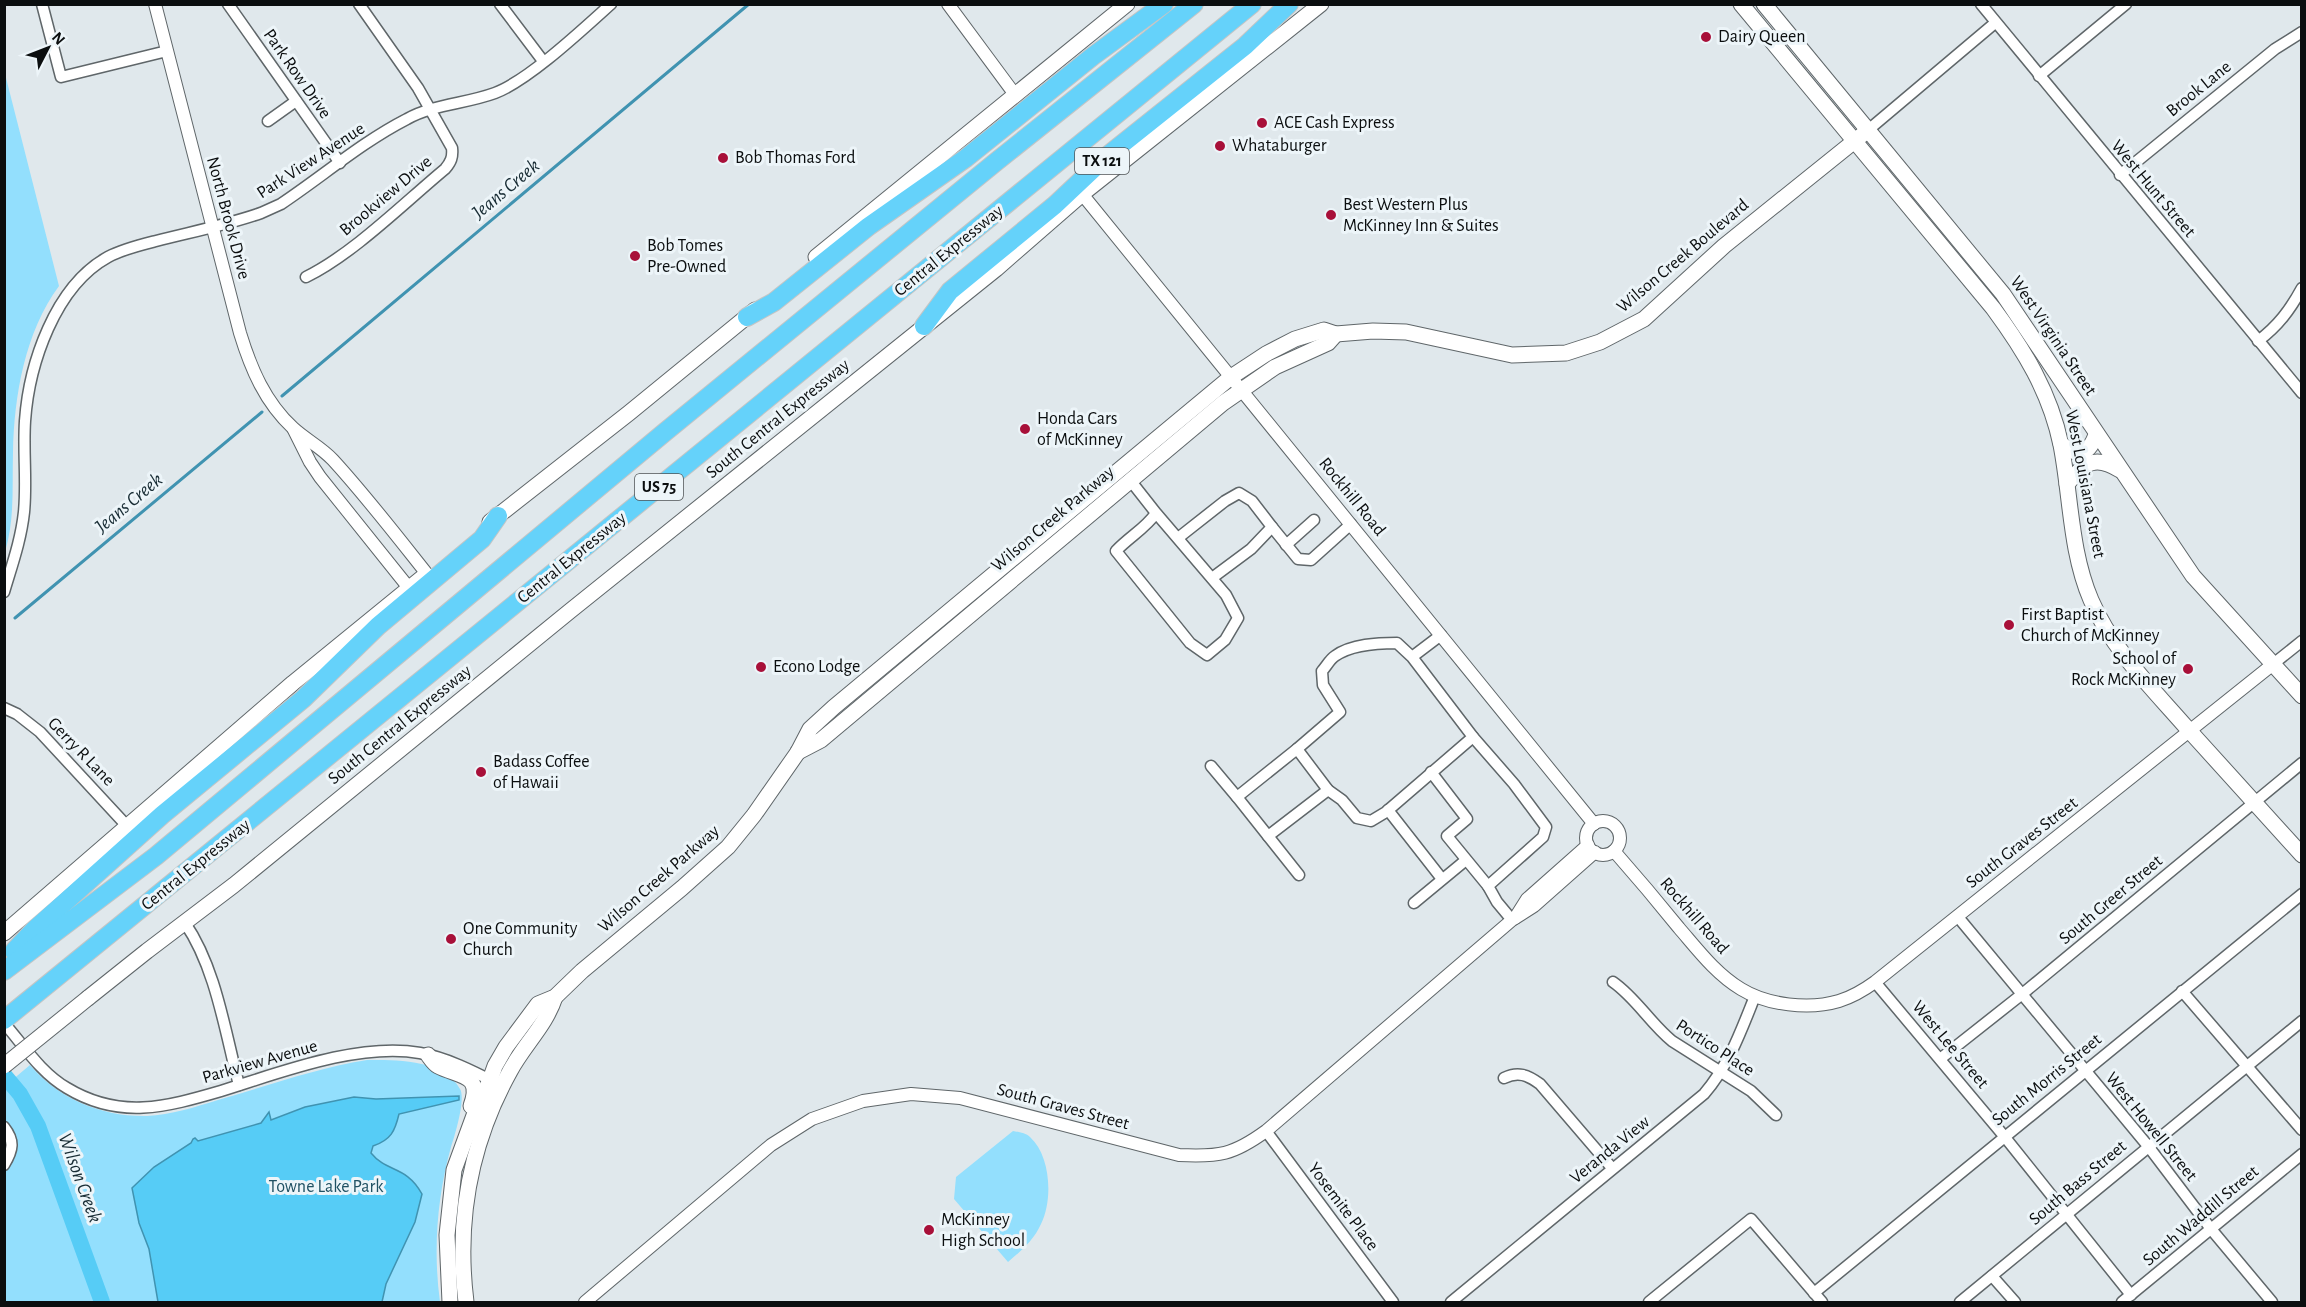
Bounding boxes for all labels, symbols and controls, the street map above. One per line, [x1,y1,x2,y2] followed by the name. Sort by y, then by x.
[18,18,78,78] north arrow
[260,26,334,122] street label: Park Row Drive
[1718,28,1806,46] place label: Dairy Queen
[49,29,68,48] text: N
[1699,30,1713,44] marker: Dairy Queen
[2163,58,2235,120] street label: Brook Lane
[1274,114,1395,132] place label: ACE Cash Express
[1255,116,1269,130] marker: ACE Cash Express
[254,120,368,202] street label: Park View Avenue
[1232,137,1327,155] place label: Whataburger
[2107,137,2199,241] street label: West Hunt Street
[1213,139,1227,153] marker: Whataburger
[1075,148,1129,174] road number: TX 121
[735,149,856,167] place label: Bob Thomas Ford
[716,151,730,165] marker: Bob Thomas Ford
[337,152,435,240] street label: Brookview Drive
[203,155,253,281] street label: North Brook Drive
[468,155,543,223] water label: Jeans Creek
[1343,196,1499,235] place label: Best Western Plus McKinney Inn & Suites
[1614,196,1752,316] street label: Wilson Creek Boulevard
[891,202,1007,300] street label: Central Expressway
[1324,208,1338,222] marker: Best Western Plus McKinney Inn & Suites
[647,237,726,276] place label: Bob Tomes Pre-Owned
[628,249,642,263] marker: Bob Tomes Pre-Owned
[2006,273,2100,399] street label: West Virginia Street
[703,356,853,482] street label: South Central Expressway
[2062,408,2108,560] street label: West Louisiana Street
[1037,410,1123,449] place label: Honda Cars of McKinney
[1018,422,1032,436] marker: Honda Cars of McKinney
[1315,455,1389,539] street label: Rockhill Road
[988,463,1118,575] street label: Wilson Creek Parkway
[91,469,166,537] water label: Jeans Creek
[635,474,683,500] road number: US 75
[514,509,630,607] street label: Central Expressway
[2021,606,2160,645] place label: First Baptist Church of McKinney
[2002,618,2016,632] marker: First Baptist Church of McKinney
[2071,650,2178,689] place label: School of Rock McKinney
[773,658,860,676] place label: Econo Lodge
[754,660,768,674] marker: Econo Lodge
[325,662,475,788] street label: South Central Expressway
[2181,662,2195,676] marker: School of Rock McKinney
[44,714,118,790] street label: Gerry R Lane
[493,753,590,792] place label: Badass Coffee of Hawaii
[474,765,488,779] marker: Badass Coffee of Hawaii
[1963,794,2081,892] street label: South Graves Street
[138,816,254,914] street label: Central Expressway
[595,822,723,936] street label: Wilson Creek Parkway
[2056,852,2166,948] street label: South Greer Street
[1656,874,1732,958] street label: Rockhill Road
[463,920,578,959] place label: One Community Church
[444,932,458,946] marker: One Community Church
[1908,998,1992,1092] street label: West Lee Street
[1673,1016,1757,1080] street label: Portico Place
[1989,1030,2105,1129] street label: South Morris Street
[200,1037,320,1087] street label: Parkview Avenue
[2102,1069,2200,1185] street label: West Howell Street
[995,1081,1131,1133] street label: South Graves Street
[1567,1113,1653,1187] street label: Veranda View
[55,1131,105,1225] water label: Wilson Creek
[2026,1137,2130,1229] street label: South Bass Street
[1304,1160,1382,1254] street label: Yosemite Place
[2140,1162,2262,1269] street label: South Waddill Street
[269,1178,384,1196] park label: Towne Lake Park
[941,1211,1025,1250] place label: McKinney High School
[922,1223,936,1237] marker: McKinney High School

